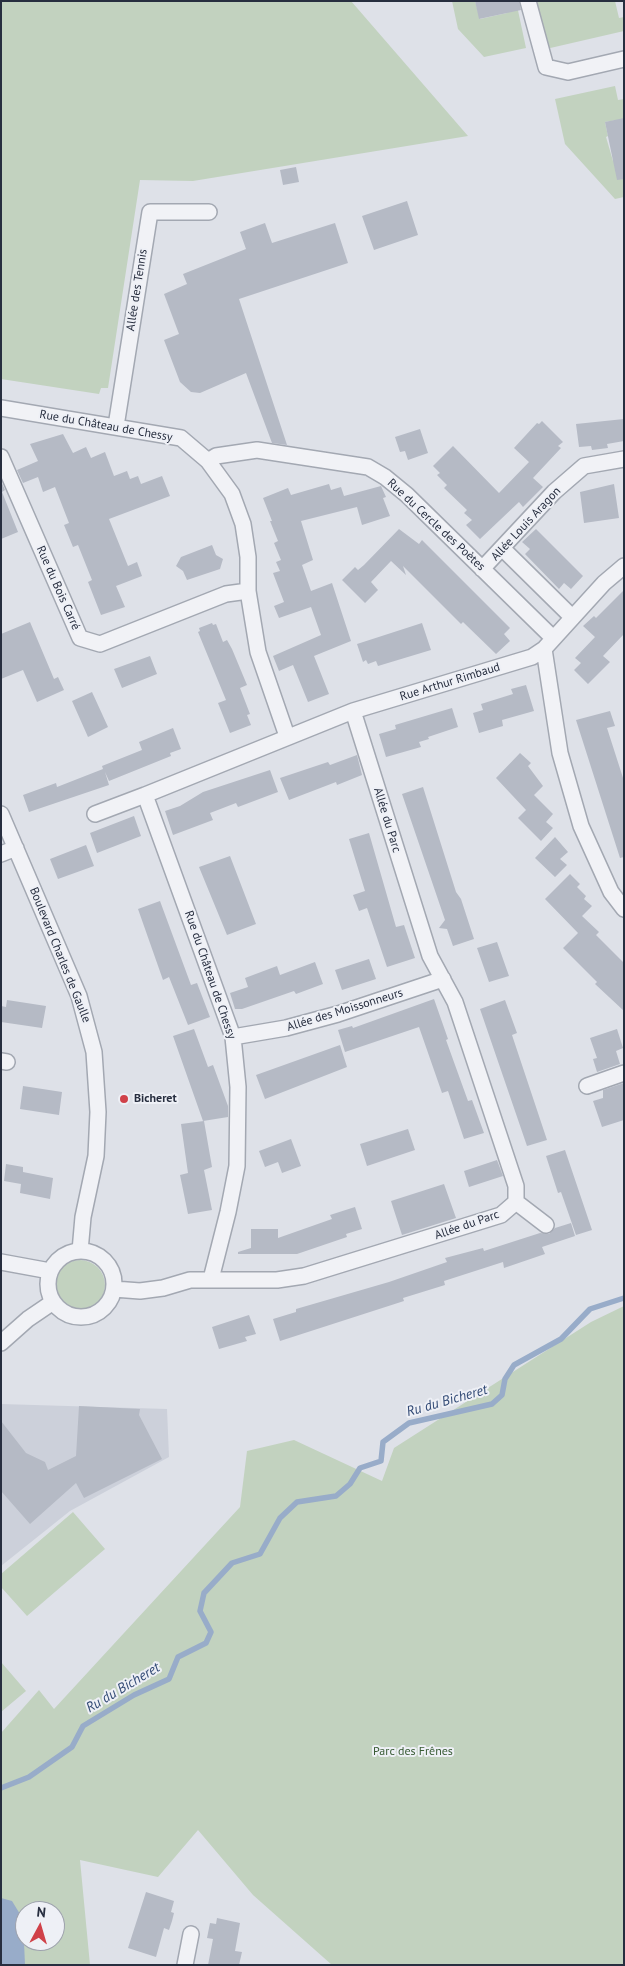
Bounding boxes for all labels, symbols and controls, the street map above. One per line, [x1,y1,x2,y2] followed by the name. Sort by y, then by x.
[123,248,151,332] street label: Allée des Tennis
[38,407,174,445] street label: Rue du Château de Chessy
[384,476,488,574] street label: Rue du Cercle des Poètes
[488,484,564,564] street label: Allée Louis Aragon
[33,544,83,632] street label: Rue du Bois Carré
[398,660,502,704] street label: Rue Arthur Rimbaud
[370,786,404,854] street label: Allée du Parc
[26,885,94,1025] street label: Boulevard Charles de Gaulle
[181,909,239,1041] street label: Rue du Château de Chessy
[285,985,405,1035] street label: Allée des Moissonneurs
[134,1092,177,1106] place label: Bicheret
[118,1093,130,1105] marker: Bicheret
[433,1207,501,1243] street label: Allée du Parc
[405,1381,489,1421] water label: Ru du Bicheret
[83,1659,163,1717] water label: Ru du Bicheret
[373,1745,453,1759] park label: Parc des Frênes
[15,1901,65,1951] north arrow
[36,1903,47,1922] text: N

